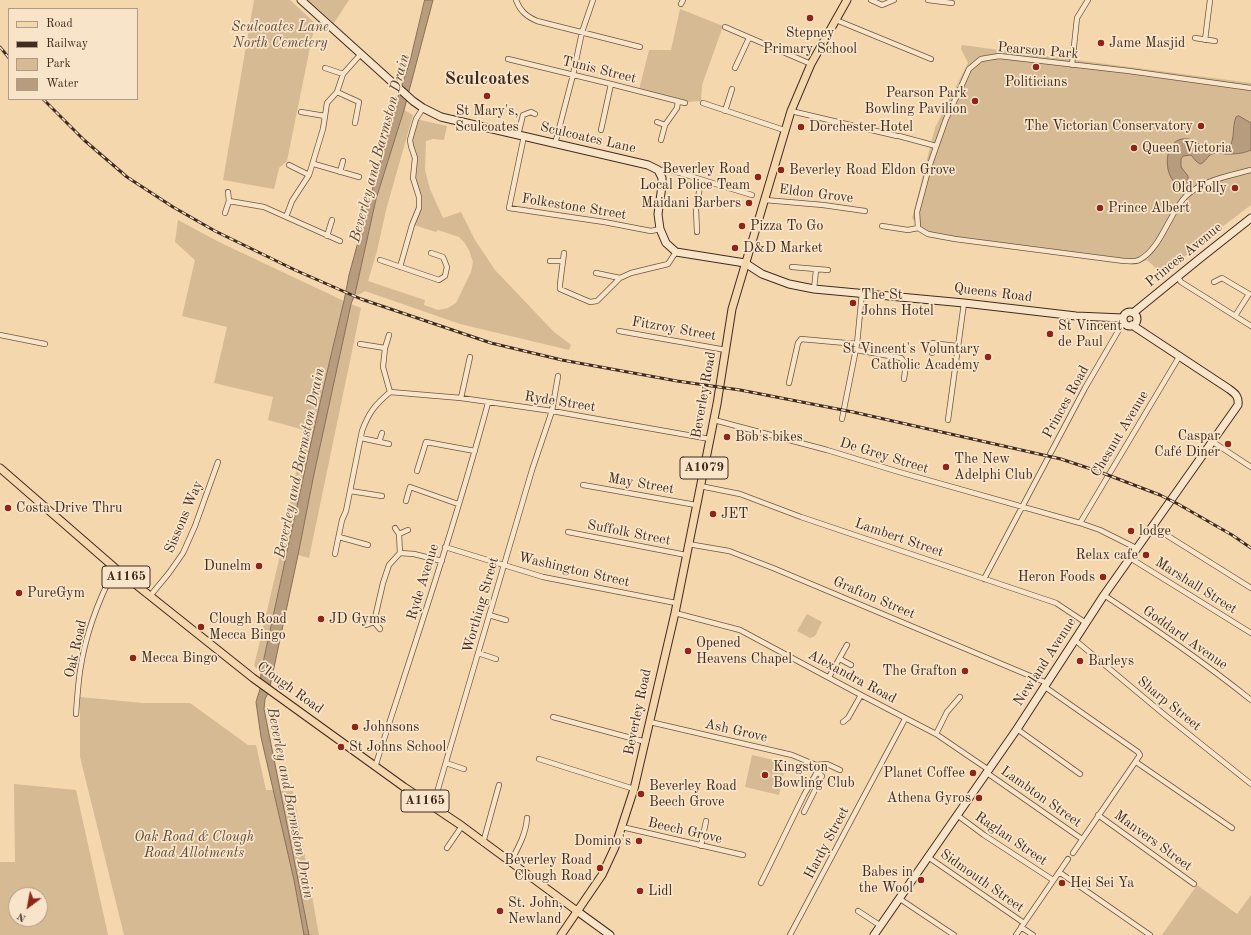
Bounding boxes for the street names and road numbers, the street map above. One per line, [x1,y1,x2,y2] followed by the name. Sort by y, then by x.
[997,39,1079,63] street label: Pearson Park
[560,53,638,87] street label: Tunis Street
[539,119,637,157] street label: Sculcoates Lane
[778,181,854,207] street label: Eldon Grove
[520,190,628,224] street label: Folkestone Street
[1142,219,1226,291] street label: Princes Avenue
[953,280,1033,306] street label: Queens Road
[630,313,718,345] street label: Fitzroy Street
[688,350,720,440] street label: Beverley Road
[1039,363,1093,441] street label: Princes Road
[523,388,597,416] street label: Ryde Street
[1088,388,1152,480] street label: Chesnut Avenue
[838,435,930,477] street label: De Grey Street
[680,457,728,479] road number: A1079
[607,470,675,498] street label: May Street
[161,478,207,556] street label: Sissons Way
[852,515,946,561] street label: Lambert Street
[586,517,672,549] street label: Suffolk Street
[403,542,443,622] street label: Ryde Avenue
[517,549,631,591] street label: Washington Street
[1152,554,1240,618] street label: Marshall Street
[459,555,503,655] street label: Worthing Street
[102,566,150,588] road number: A1165
[830,573,918,623] street label: Grafton Street
[1139,602,1231,674] street label: Goddard Avenue
[1010,615,1080,709] street label: Newland Avenue
[61,618,91,680] street label: Oak Road
[805,647,899,707] street label: Alexandra Road
[254,658,326,718] street label: Clough Road
[621,667,655,757] street label: Beverley Road
[1134,673,1204,735] street label: Sharp Street
[703,716,769,746] street label: Ash Grove
[997,763,1085,831] street label: Lambton Street
[401,790,449,812] road number: A1165
[801,804,853,882] street label: Hardy Street
[1111,807,1195,875] street label: Manvers Street
[972,809,1050,869] street label: Raglan Street
[646,814,724,848] street label: Beech Grove
[937,846,1027,916] street label: Sidmouth Street

